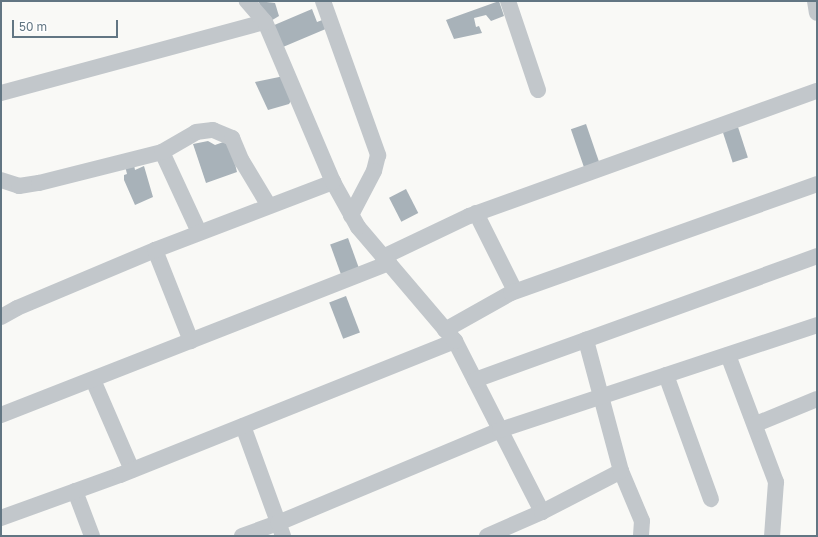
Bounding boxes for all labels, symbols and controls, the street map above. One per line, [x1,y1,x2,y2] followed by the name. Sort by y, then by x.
[14,12,120,38] scale bar
[19,19,47,34] text: 50 m

